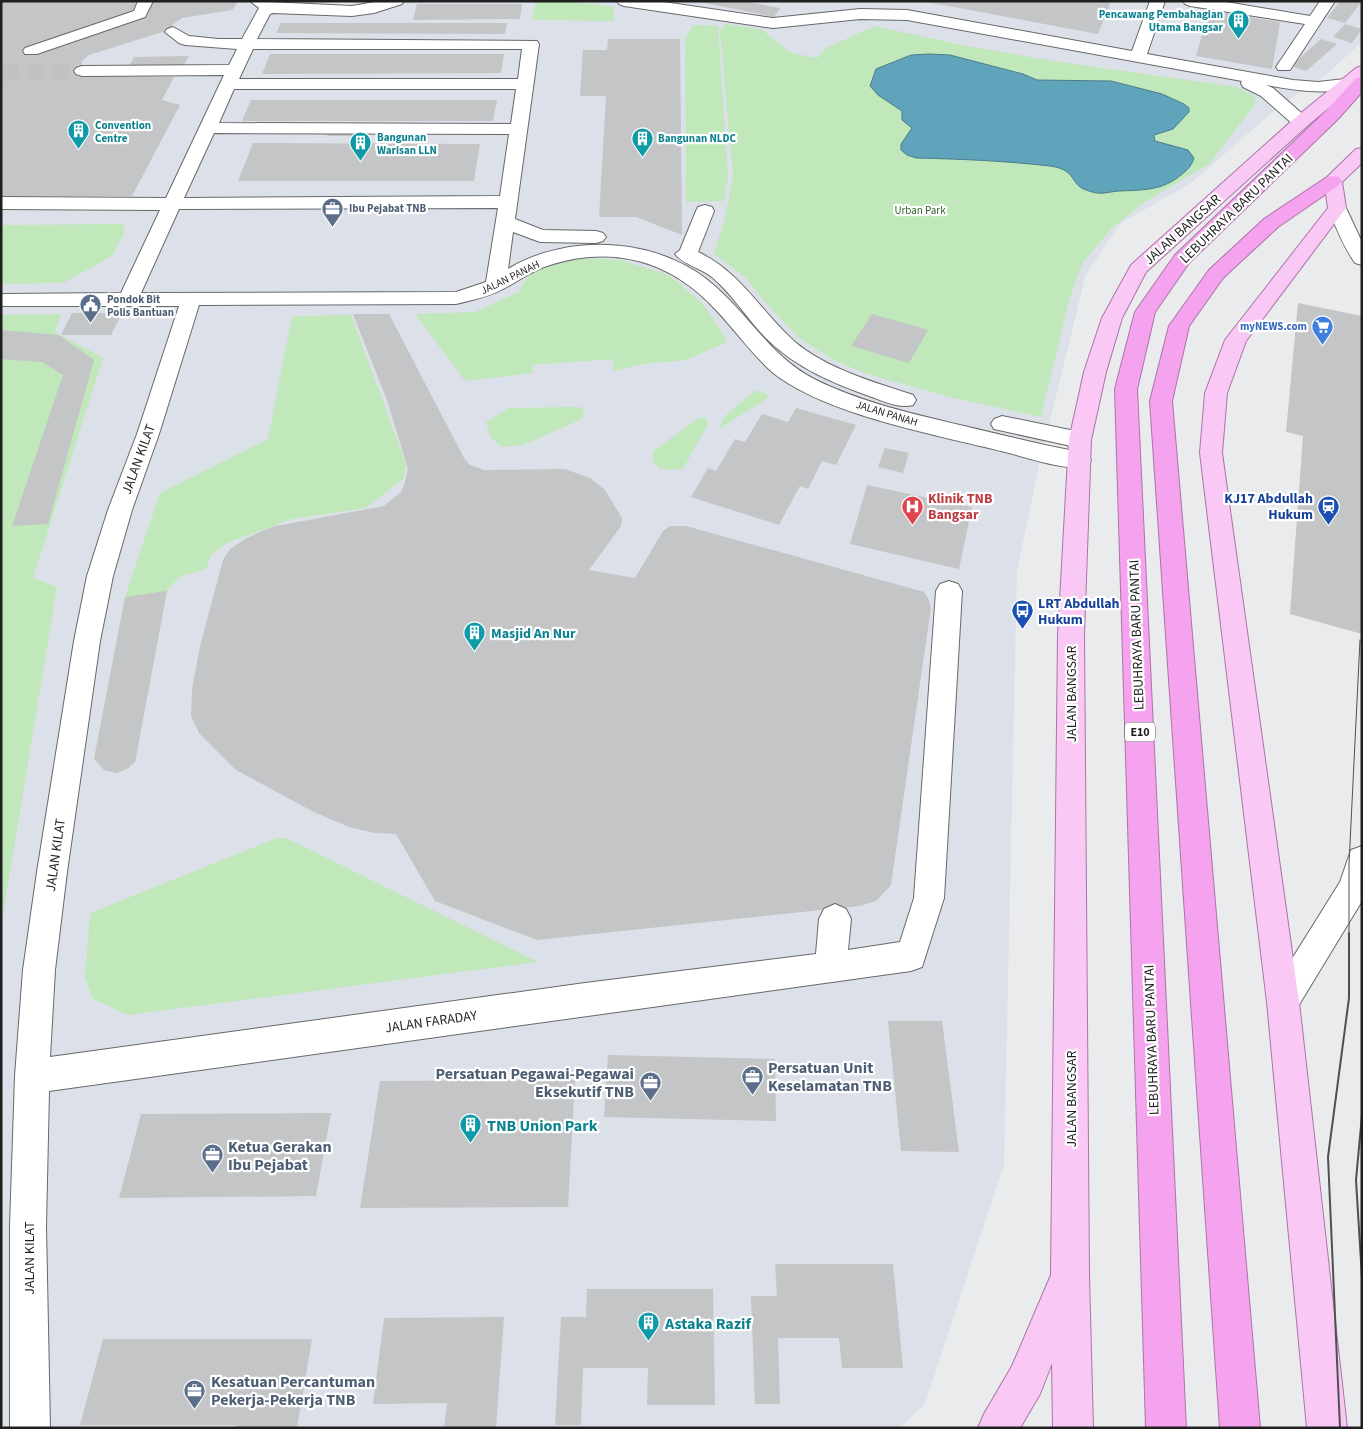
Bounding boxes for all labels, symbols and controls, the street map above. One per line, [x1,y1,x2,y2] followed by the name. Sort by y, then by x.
[1099,7,1224,35] place label: Pencawang Pembahagian Utama Bangsar
[1227,8,1251,39] building icon: Pencawang Pembahagian Utama Bangsar
[95,118,151,146] place label: Convention Centre
[67,119,91,150] building icon: Convention Centre
[630,126,654,157] building icon: Bangunan NLDC
[377,130,437,158] place label: Bangunan Warisan LLN
[349,131,373,162] building icon: Bangunan Warisan LLN
[658,131,736,146] place label: Bangunan NLDC
[1176,149,1298,268] street label: LEBUHRAYA BARU PANTAI
[1140,190,1225,270] street label: JALAN BANGSAR
[321,196,345,227] office icon: Ibu Pejabat TNB
[349,201,427,216] place label: Ibu Pejabat TNB
[894,203,946,218] park label: Urban Park
[478,257,542,298] street label: JALAN PANAH
[107,292,174,320] place label: Pondok Bit Polis Bantuan
[79,293,103,324] public building icon: Pondok Bit Polis Bantuan
[1311,314,1335,345] supermarket icon: myNEWS.com
[1240,319,1307,334] place label: myNEWS.com
[854,397,920,430] street label: JALAN PANAH
[117,421,161,497] street label: JALAN KILAT
[928,489,993,525] place label: Klinik TNB Bangsar
[1224,489,1313,525] place label: KJ17 Abdullah Hukum
[900,494,924,525] hospital icon: Klinik TNB Bangsar
[1317,494,1341,525] station icon: KJ17 Abdullah Hukum
[1124,559,1150,711] street label: LEBUHRAYA BARU PANTAI
[1038,594,1120,630] place label: LRT Abdullah Hukum
[1010,599,1034,630] bus stop icon: LRT Abdullah Hukum
[463,621,487,652] building icon: Masjid An Nur
[491,624,576,644] place label: Masjid An Nur
[1062,645,1082,743] street label: JALAN BANGSAR
[1125,722,1155,742] road number: E10
[41,817,71,893] street label: JALAN KILAT
[1139,964,1165,1116] street label: LEBUHRAYA BARU PANTAI
[384,1006,479,1038] street label: JALAN FARADAY
[1062,1050,1082,1148] street label: JALAN BANGSAR
[768,1057,892,1097] place label: Persatuan Unit Keselamatan TNB
[436,1063,634,1103] place label: Persatuan Pegawai-Pegawai Eksekutif TNB
[740,1064,764,1095] office icon: Persatuan Unit Keselamatan TNB
[638,1070,662,1101] office icon: Persatuan Pegawai-Pegawai Eksekutif TNB
[459,1113,483,1144] building icon: TNB Union Park
[487,1115,598,1137] place label: TNB Union Park
[228,1136,332,1176] place label: Ketua Gerakan Ibu Pejabat
[200,1143,224,1174] office icon: Ketua Gerakan Ibu Pejabat
[20,1221,40,1295] street label: JALAN KILAT
[637,1311,661,1342] building icon: Astaka Razif
[664,1313,752,1335] place label: Astaka Razif
[211,1371,375,1411] place label: Kesatuan Percantuman Pekerja-Pekerja TNB
[183,1378,207,1409] office icon: Kesatuan Percantuman Pekerja-Pekerja TNB

